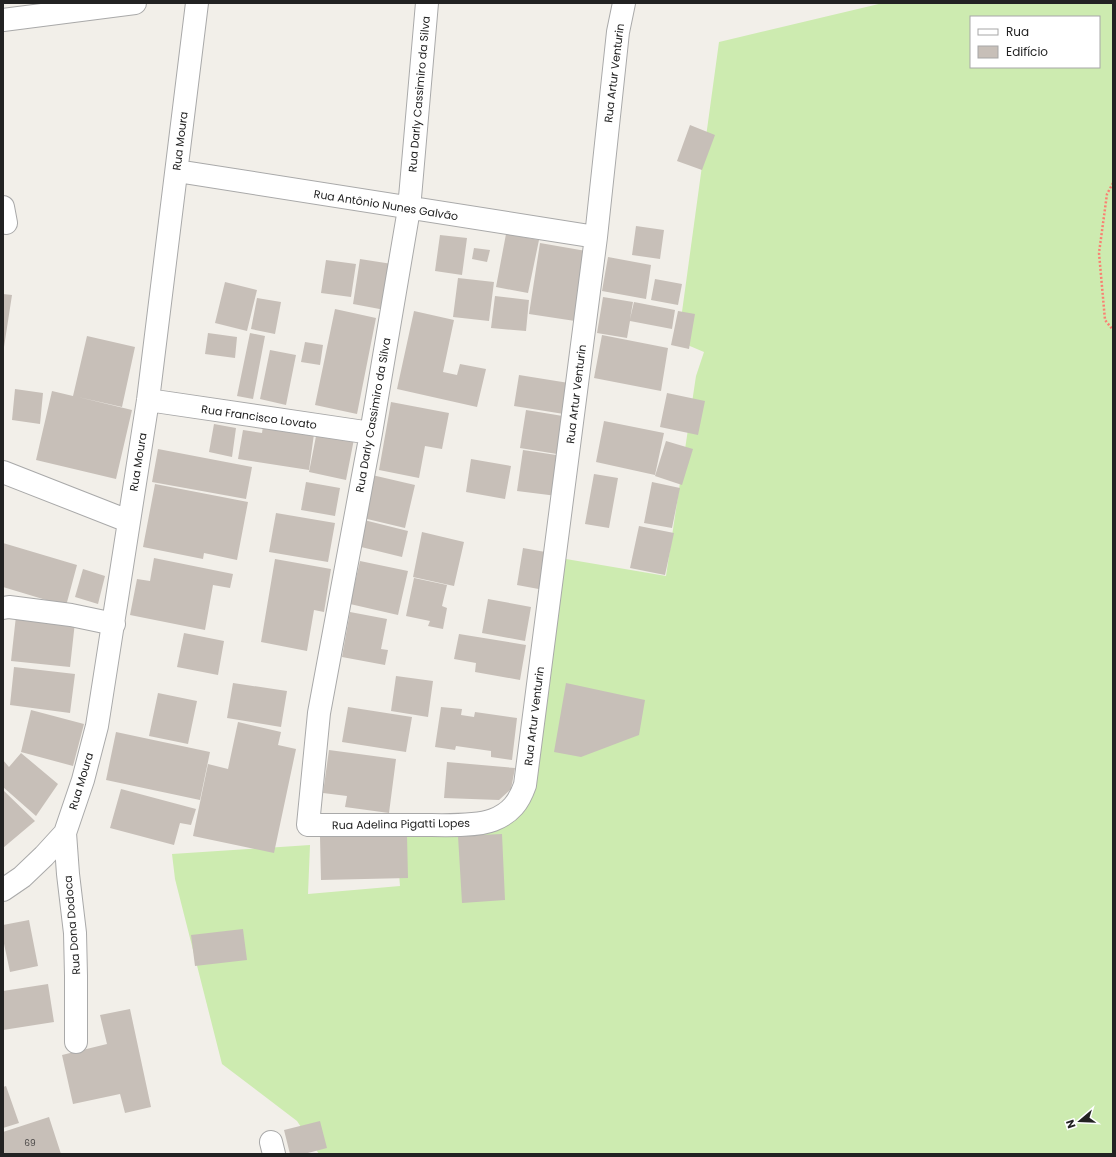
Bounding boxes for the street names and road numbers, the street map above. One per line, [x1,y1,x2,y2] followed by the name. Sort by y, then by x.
[404,15,434,173] street label: Rua Darly Cassimiro da Silva
[600,22,628,124] street label: Rua Artur Venturin
[168,111,192,171] street label: Rua Moura
[313,186,459,224] street label: Rua Antônio Nunes Galvão
[352,336,394,494] street label: Rua Darly Cassimiro da Silva
[562,343,590,445] street label: Rua Artur Venturin
[200,401,318,433] street label: Rua Francisco Lovato
[125,432,151,492] street label: Rua Moura
[520,665,548,767] street label: Rua Artur Venturin
[65,750,97,812] street label: Rua Moura
[332,815,470,833] street label: Rua Adelina Pigatti Lopes
[60,875,84,975] street label: Rua Dona Dodoca

